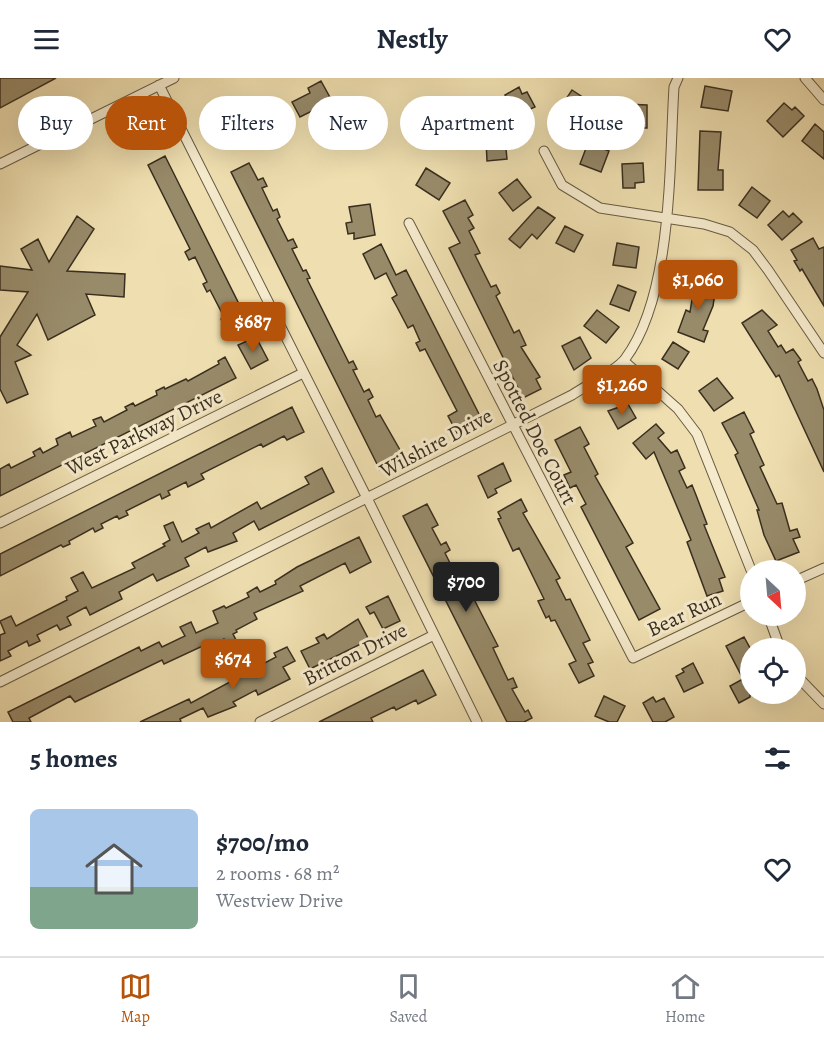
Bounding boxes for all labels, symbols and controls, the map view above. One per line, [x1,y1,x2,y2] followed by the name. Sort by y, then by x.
[376,21,448,57] text: Nestly
[30,23,63,56] icon: menu
[761,23,794,56] icon: heart
[18,96,93,150] chip: Buy
[105,96,187,150] chip: Rent
[199,96,296,150] chip: Filters
[308,96,388,150] chip: New
[400,96,535,150] chip: Apartment
[547,96,645,150] chip: House
[649,260,747,311] pin: $1,060
[672,266,724,293] text: $1,060
[217,302,289,353] pin: $687
[235,308,271,335] text: $687
[486,355,584,510] street label: Spotted Doe Court
[573,365,671,416] pin: $1,260
[597,371,647,398] text: $1,260
[60,382,227,482] street label: West Parkway Drive
[374,402,497,485] street label: Wilshire Drive
[740,560,806,626] north arrow
[740,560,806,704] map controls
[430,562,502,613] pin: $700
[447,568,485,595] text: $700
[642,585,726,643] street label: Bear Run
[298,616,412,692] street label: Britton Drive
[740,638,806,704] button: locate
[197,639,269,690] pin: $674
[215,645,251,672] text: $674
[30,741,118,776] text: 5 homes
[761,742,794,775] icon: filters
[216,825,309,860] text: $700/mo
[78,833,150,905] icon: home
[761,853,794,886] icon: heart
[216,860,340,887] text: 2 rooms · 68 m²
[216,887,343,914] text: Westview Drive
[119,970,152,1028] tab: Map
[389,970,427,1028] tab: Saved
[665,970,705,1028] tab: Home

